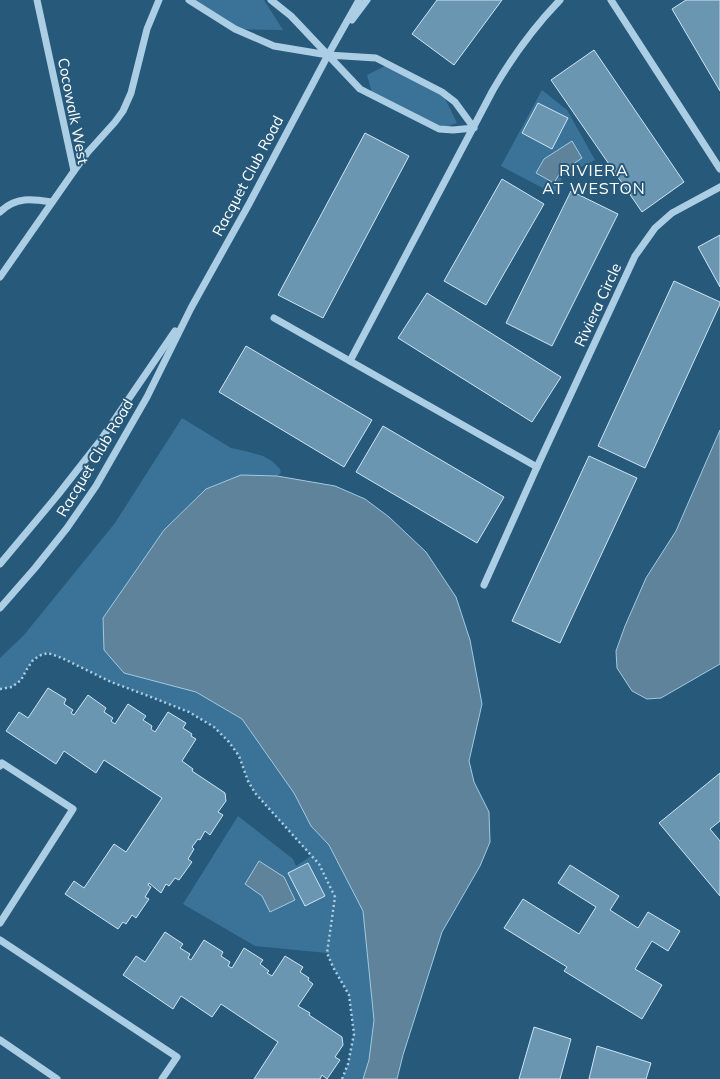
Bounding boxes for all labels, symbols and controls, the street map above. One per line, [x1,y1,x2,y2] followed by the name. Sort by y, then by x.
[54,56,93,166] street label: Cocowalk West
[208,112,287,239] street label: Racquet Club Road
[542,160,646,198] district label: RIVIERA AT WESTON
[570,260,625,350] street label: Riviera Circle
[52,396,137,520] street label: Racquet Club Road

